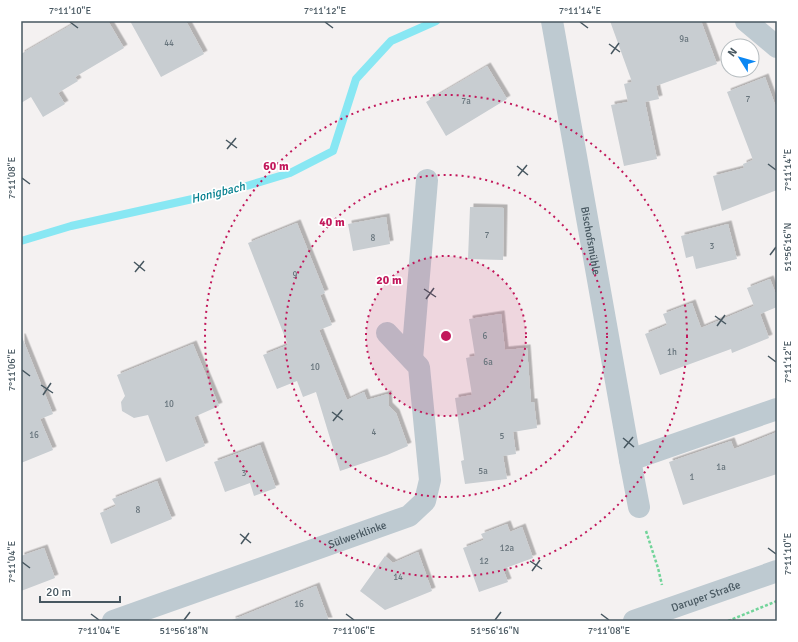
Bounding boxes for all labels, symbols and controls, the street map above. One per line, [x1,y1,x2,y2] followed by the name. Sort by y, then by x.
[49,5,91,17] text: 7°11'10"E
[304,5,346,17] text: 7°11'12"E
[559,5,601,17] text: 7°11'14"E
[679,34,689,45] house number: 9a
[164,38,174,49] house number: 44
[720,38,760,78] north arrow
[725,45,740,59] text: N
[746,94,751,105] house number: 7
[461,96,471,107] house number: 7a
[782,149,794,191] text: 7°11'14"E
[6,157,18,199] text: 7°11'08"E
[263,159,289,174] text: 60 m
[189,179,247,207] water label: Honigbach
[579,205,603,276] street label: Bischofsmühle
[319,215,345,230] text: 40 m
[782,223,794,271] text: 51°56'16"N
[485,230,490,241] house number: 7
[371,233,376,244] house number: 8
[710,241,715,252] house number: 3
[293,270,298,281] house number: 9
[376,273,402,288] text: 20 m
[439,329,453,343] centre of rings
[483,331,488,342] house number: 6
[782,341,794,383] text: 7°11'12"E
[667,347,677,358] house number: 1h
[6,349,18,391] text: 7°11'06"E
[483,357,493,368] house number: 6a
[310,362,320,373] house number: 10
[164,399,174,410] house number: 10
[372,427,377,438] house number: 4
[29,430,39,441] house number: 16
[500,431,505,442] house number: 5
[716,462,726,473] house number: 1a
[478,466,488,477] house number: 5a
[242,468,247,479] house number: 3
[690,472,695,483] house number: 1
[136,505,141,516] house number: 8
[326,518,388,551] street label: Sülwerklinke
[782,533,794,575] text: 7°11'10"E
[6,541,18,583] text: 7°11'04"E
[500,543,515,554] house number: 12a
[479,556,489,567] house number: 12
[393,572,403,583] house number: 14
[40,578,120,604] scale bar
[669,578,742,614] street label: Daruper Straße
[46,585,71,600] text: 20 m
[294,599,304,610] house number: 16
[78,625,120,637] text: 7°11'04"E
[160,625,208,637] text: 51°56'18"N
[333,625,375,637] text: 7°11'06"E
[471,625,519,637] text: 51°56'16"N
[588,625,630,637] text: 7°11'08"E

